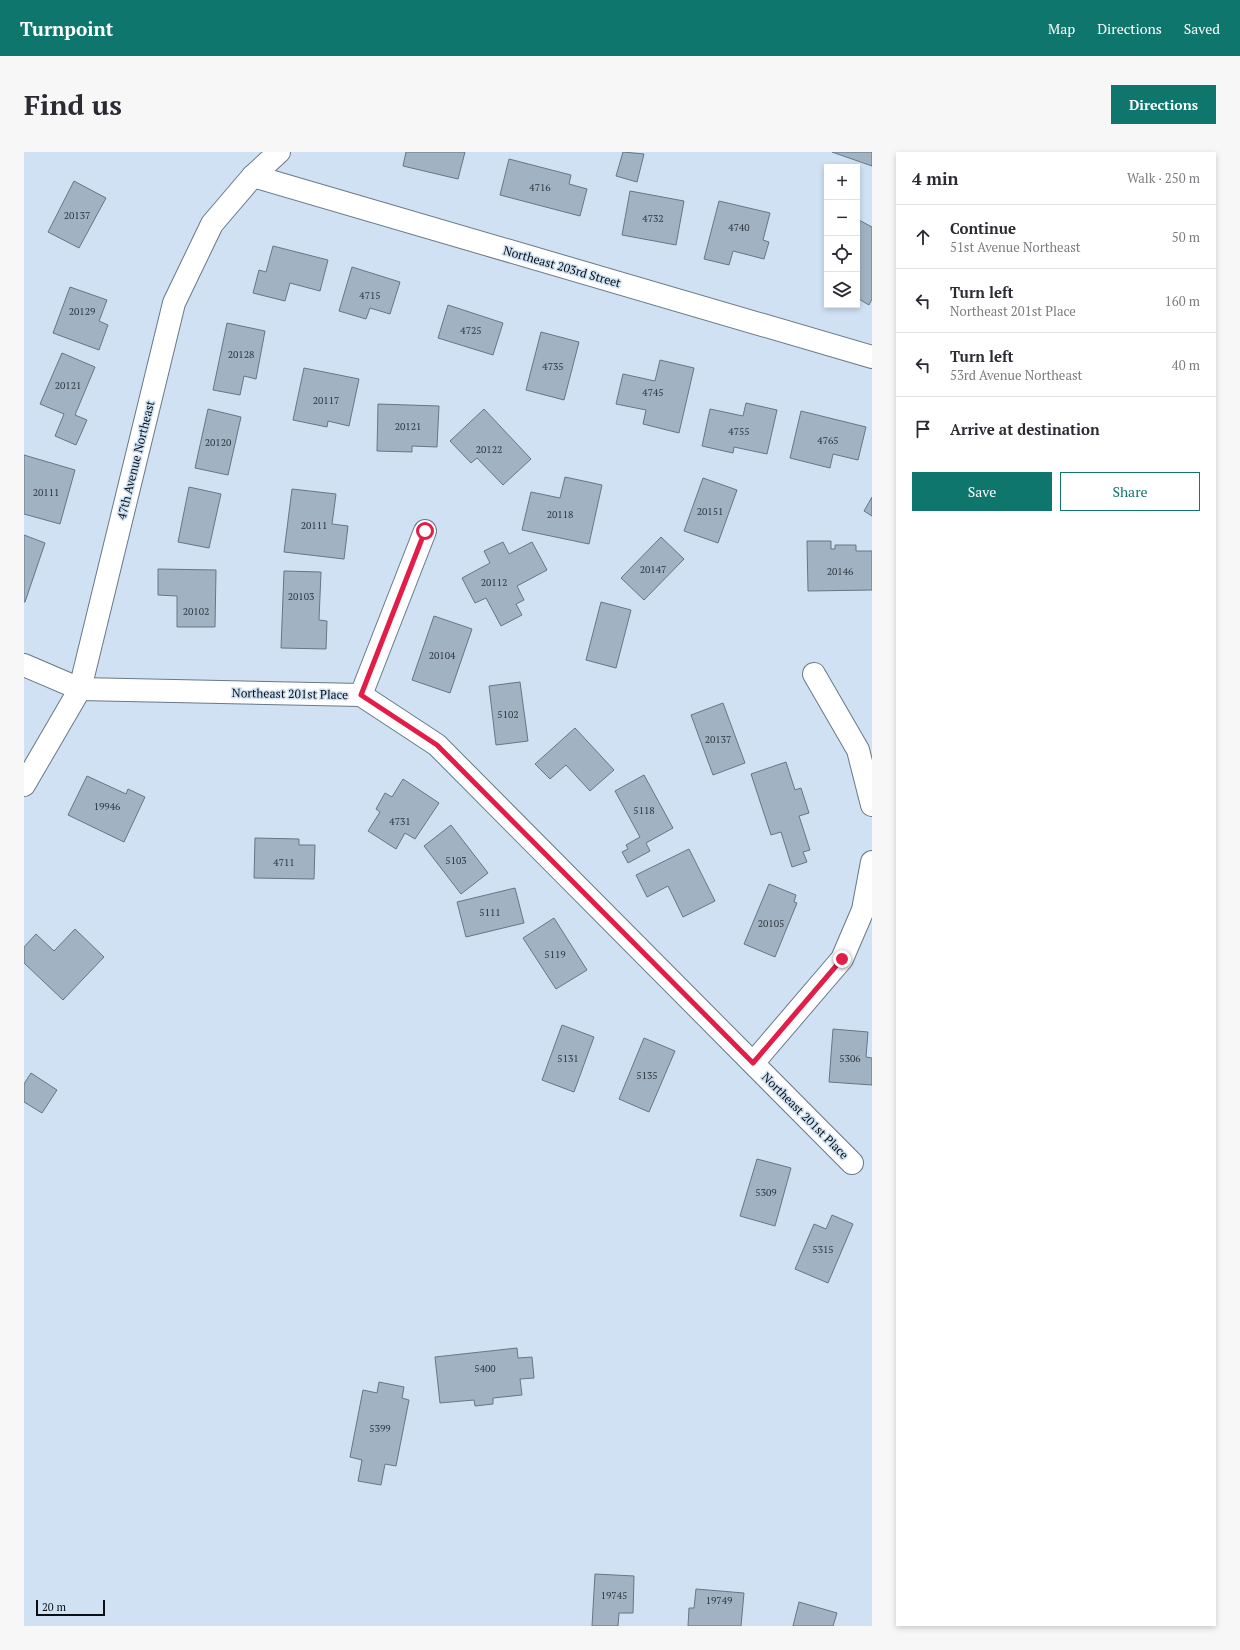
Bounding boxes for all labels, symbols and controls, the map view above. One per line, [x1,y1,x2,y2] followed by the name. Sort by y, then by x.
[20,16,113,41] text: Turnpoint
[1048,19,1075,38] text: Map
[1097,19,1162,38] text: Directions
[1184,19,1220,38] text: Saved
[1111,85,1216,124] button: Directions
[24,86,122,123] text: Find us
[824,164,860,308] map controls
[824,164,860,200] button: +
[912,167,959,190] text: 4 min
[1127,169,1200,187] text: Walk · 250 m
[529,181,551,194] house number: 4716
[824,200,860,236] button: −
[64,209,90,222] house number: 20137
[642,212,664,225] house number: 4732
[950,218,1016,238] text: Continue
[728,221,750,234] house number: 4740
[912,226,934,248] icon: ahead
[1172,228,1200,246] text: 50 m
[824,236,860,272] button: locate
[950,238,1081,256] text: 51st Avenue Northeast
[502,243,623,291] street label: Northeast 203rd Street
[824,272,860,308] button: layers
[950,282,1014,302] text: Turn left
[359,289,381,302] house number: 4715
[912,290,934,312] icon: left
[1165,292,1200,310] text: 160 m
[950,302,1076,320] text: Northeast 201st Place
[69,305,95,318] house number: 20129
[460,324,482,337] house number: 4725
[950,346,1014,366] text: Turn left
[228,348,254,361] house number: 20128
[912,354,934,376] icon: left
[1172,356,1200,374] text: 40 m
[542,360,564,373] house number: 4735
[950,366,1082,384] text: 53rd Avenue Northeast
[55,379,81,392] house number: 20121
[642,386,664,399] house number: 4745
[313,394,339,407] house number: 20117
[113,398,158,521] street label: 47th Avenue Northeast
[912,418,934,440] icon: arrive
[950,419,1100,439] text: Arrive at destination
[395,420,421,433] house number: 20121
[728,425,750,438] house number: 4755
[817,434,839,447] house number: 4765
[205,436,231,449] house number: 20120
[476,443,502,456] house number: 20122
[912,472,1052,511] button: Save
[1060,472,1200,511] button: Share
[33,486,59,499] house number: 20111
[697,505,723,518] house number: 20151
[547,508,573,521] house number: 20118
[301,519,327,532] house number: 20111
[416,522,434,540] route start
[640,563,666,576] house number: 20147
[827,565,854,578] house number: 20146
[481,576,507,589] house number: 20112
[288,590,314,603] house number: 20103
[183,605,209,618] house number: 20102
[429,649,456,662] house number: 20104
[232,685,348,702] street label: Northeast 201st Place
[497,708,519,721] house number: 5102
[705,733,731,746] house number: 20137
[94,800,121,813] house number: 19946
[633,804,655,817] house number: 5118
[389,815,411,828] house number: 4731
[445,854,467,867] house number: 5103
[273,856,295,869] house number: 4711
[479,906,501,919] house number: 5111
[758,917,784,930] house number: 20105
[544,948,566,961] house number: 5119
[833,950,851,968] route end
[557,1052,579,1065] house number: 5131
[839,1052,861,1065] house number: 5306
[636,1069,658,1082] house number: 5135
[759,1069,852,1162] street label: Northeast 201st Place
[755,1186,777,1199] house number: 5309
[812,1243,834,1256] house number: 5315
[474,1362,496,1375] house number: 5400
[369,1422,391,1435] house number: 5399
[601,1589,627,1602] house number: 19745
[706,1594,732,1607] house number: 19749
[36,1598,105,1617] scale bar
[42,1600,66,1614] text: 20 m

